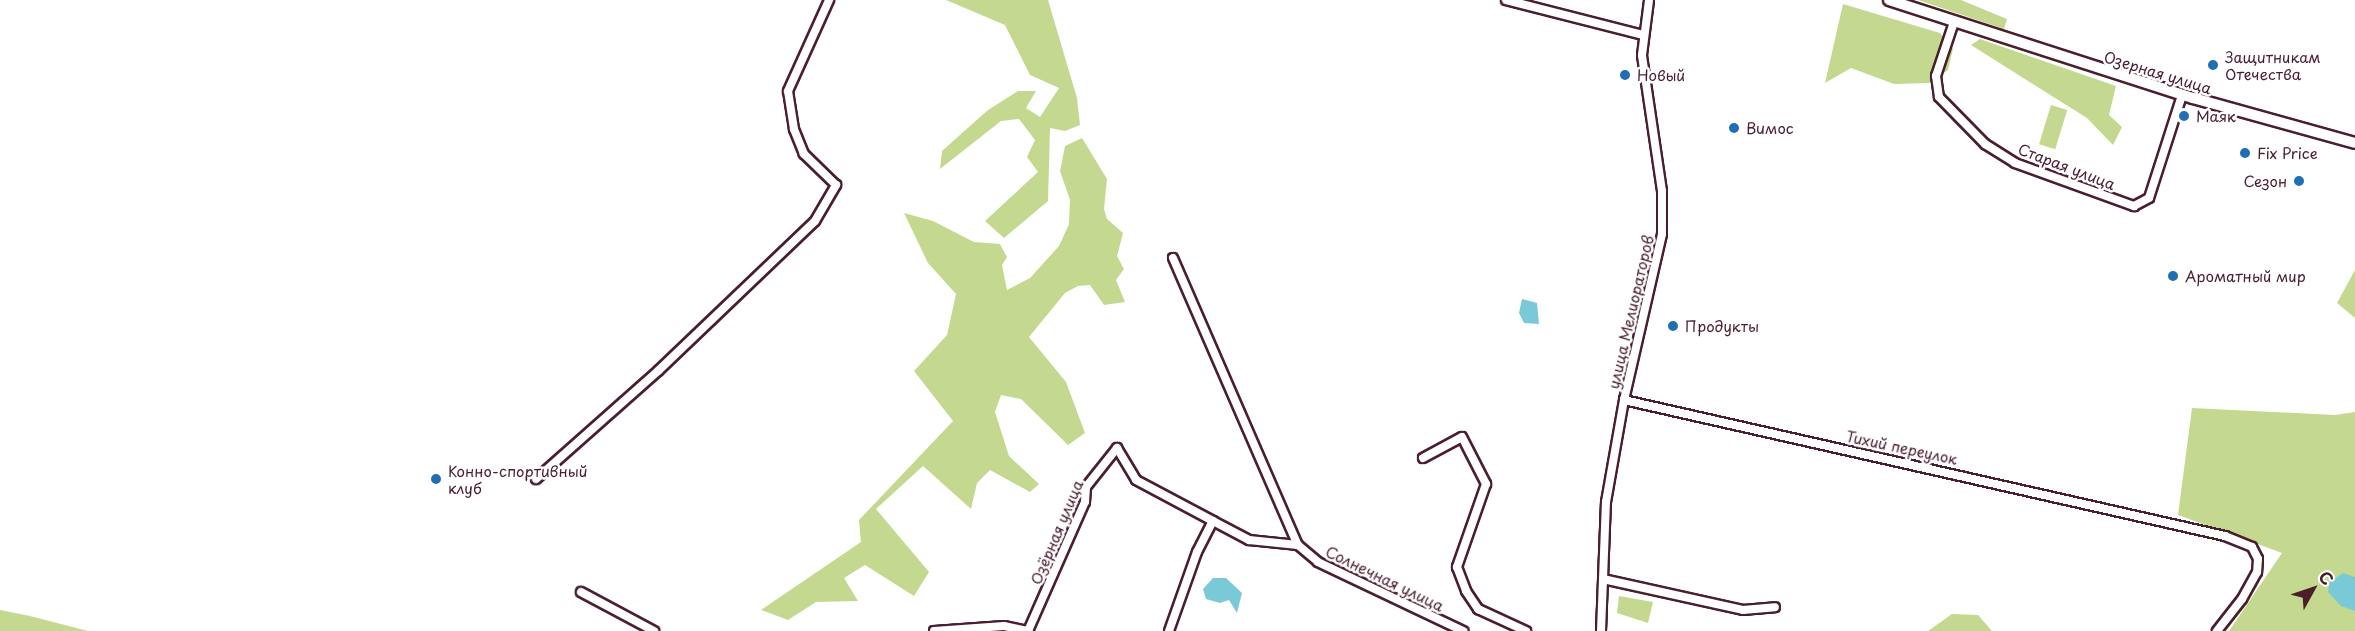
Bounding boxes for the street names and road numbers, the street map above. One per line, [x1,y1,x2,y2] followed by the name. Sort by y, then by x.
[2101,47,2215,97] street label: Озерная улица
[2016,139,2118,193] street label: Старая улица
[1603,233,1657,391] street label: улица Мелиораторов
[1845,426,1959,468] street label: Тихий переулок
[1026,477,1086,587] street label: Озёрная улица
[1323,541,1447,615] street label: Солнечная улица

